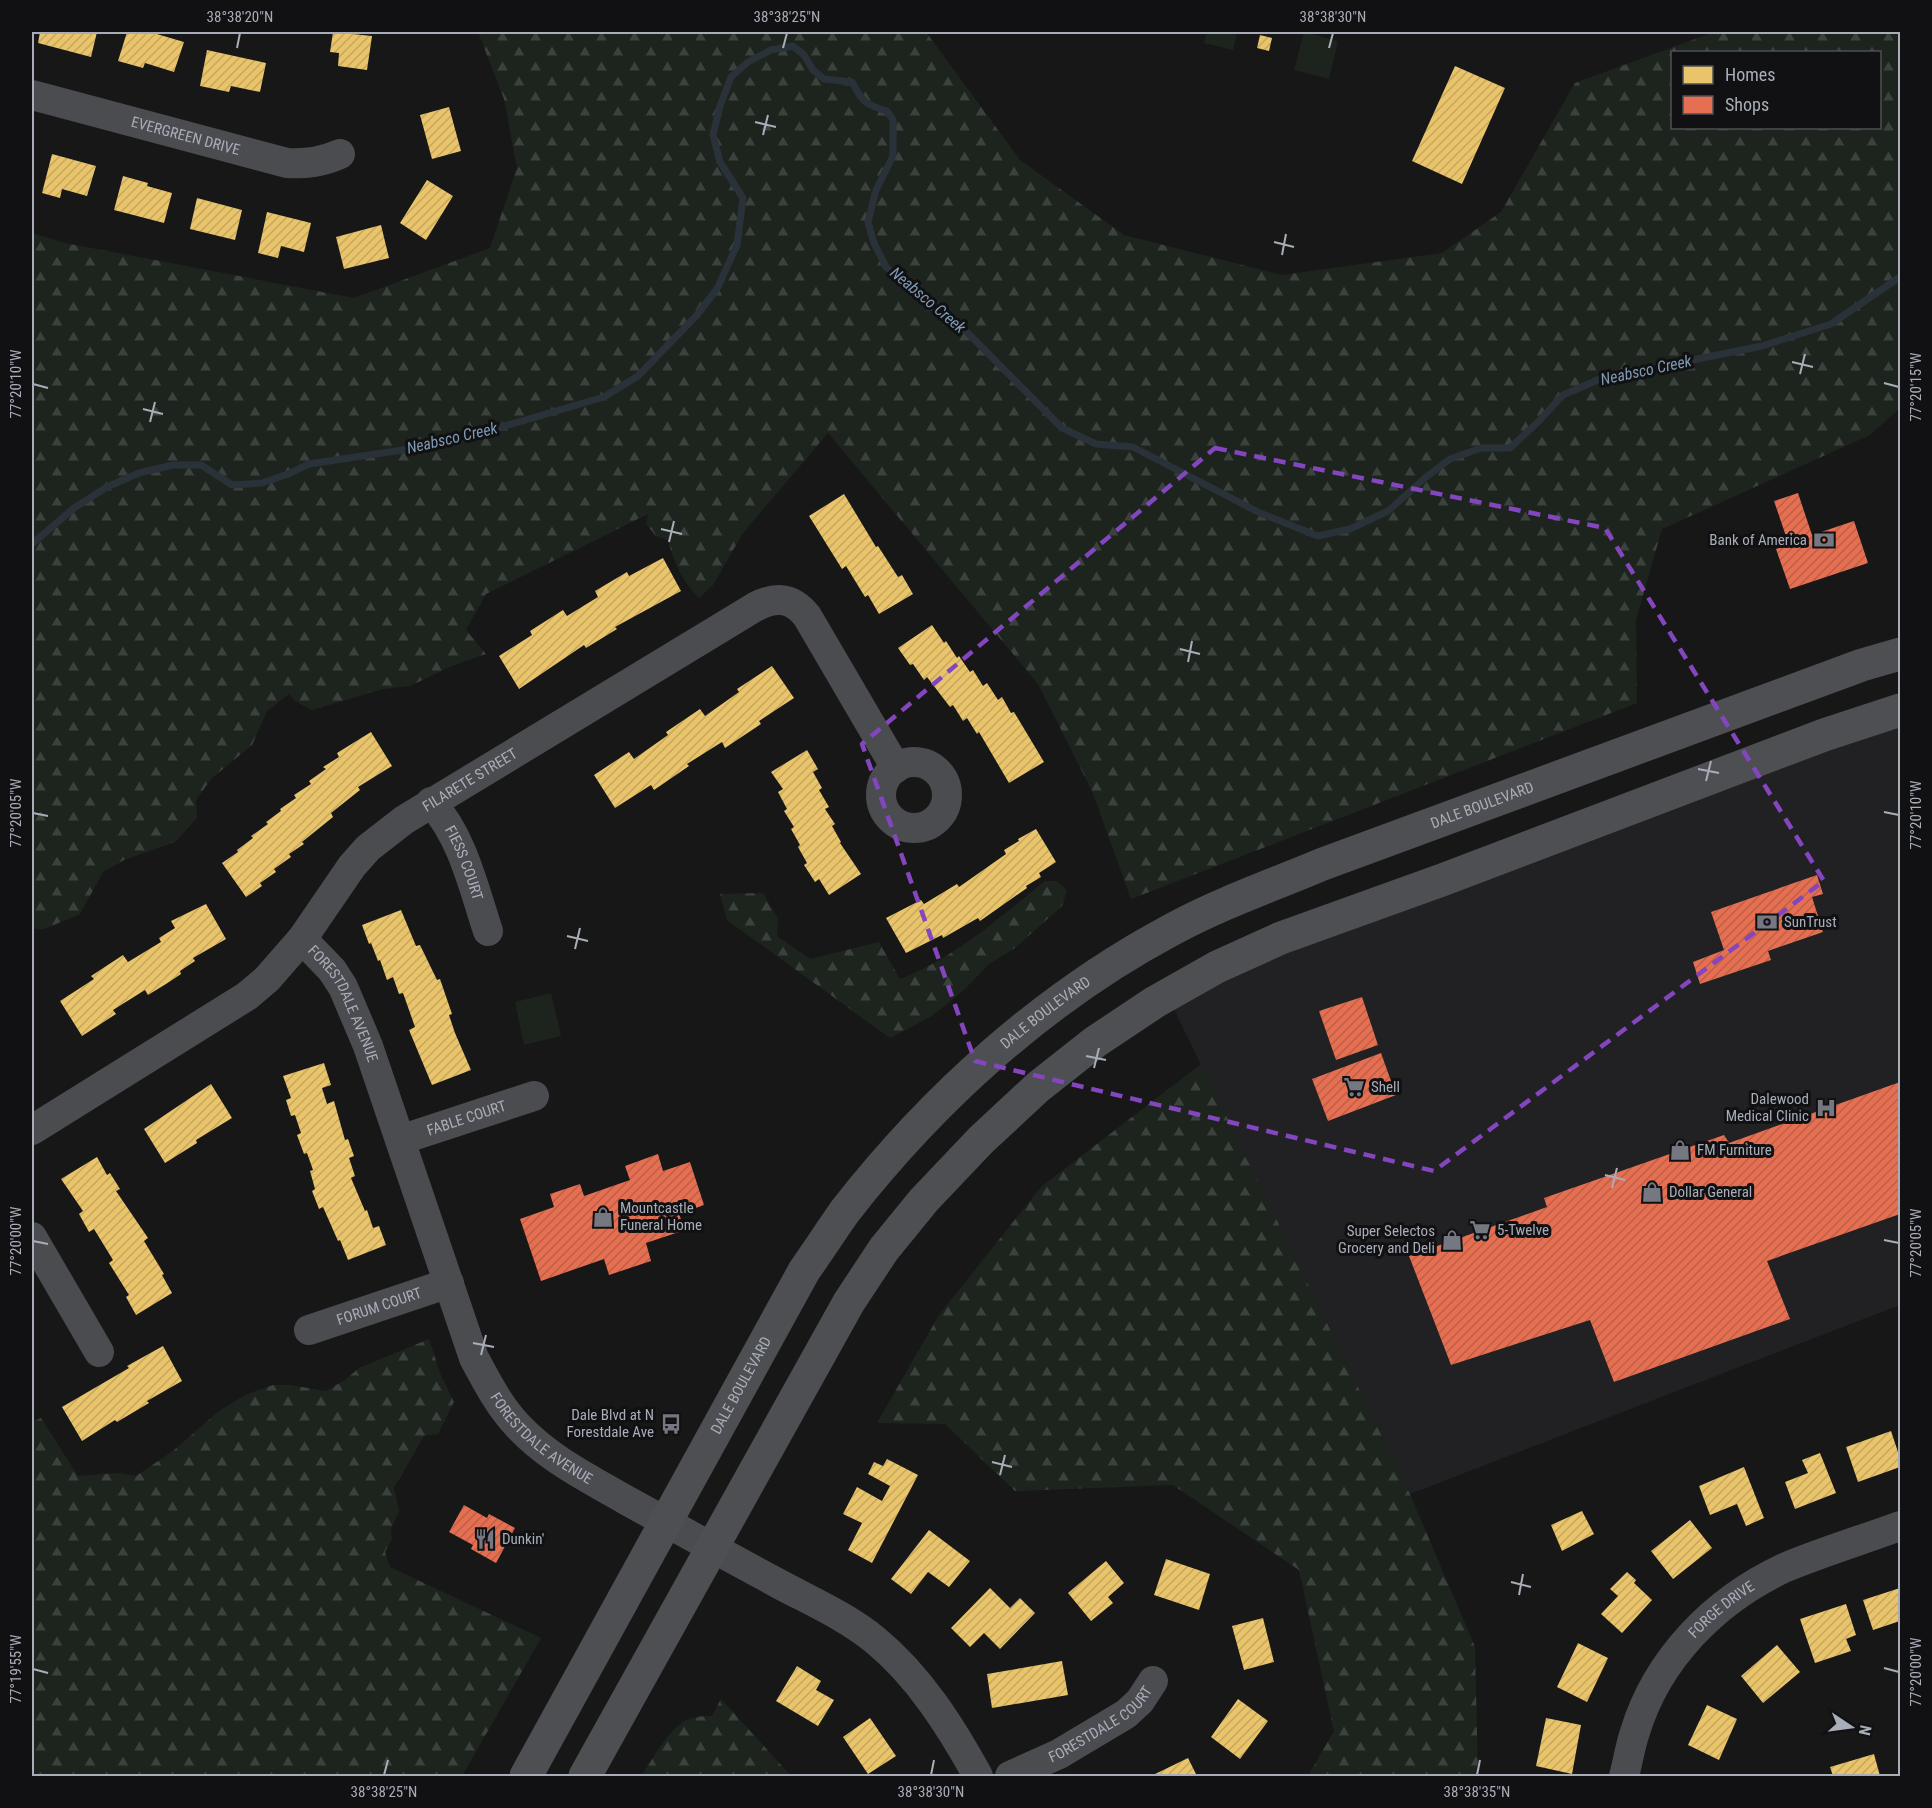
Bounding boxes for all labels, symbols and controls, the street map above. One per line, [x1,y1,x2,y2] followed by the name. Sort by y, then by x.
[207,8,273,26] text: 38°38'20"N
[754,8,820,26] text: 38°38'25"N
[1300,8,1366,26] text: 38°38'30"N
[1671,51,1881,129] legend
[1725,64,1775,85] text: Homes
[1725,94,1769,115] text: Shops
[129,113,242,159] street label: EVERGREEN DRIVE
[886,263,970,338] water label: Neabsco Creek
[7,349,25,418] text: 77°20'10"W
[1599,351,1694,389] water label: Neabsco Creek
[1907,352,1925,421] text: 77°20'15"W
[405,418,500,458] water label: Neabsco Creek
[1812,528,1836,552] bank icon: Bank of America
[1709,531,1807,549] place label: Bank of America
[419,744,521,816] street label: FILARETE STREET
[7,778,25,847] text: 77°20'05"W
[1428,778,1536,832] street label: DALE BOULEVARD
[1907,780,1925,849] text: 77°20'10"W
[441,822,487,903] street label: FIESS COURT
[1755,910,1779,934] bank icon: SunTrust
[1784,913,1837,931] place label: SunTrust
[304,942,382,1064] street label: FORESTDALE AVENUE
[997,973,1094,1053] street label: DALE BOULEVARD
[1342,1075,1366,1099] supermarket icon: Shell
[1371,1078,1400,1096] place label: Shell
[1726,1090,1809,1125] place label: Dalewood Medical Clinic
[1814,1096,1838,1120] hospital icon: Dalewood Medical Clinic
[425,1097,508,1140] street label: FABLE COURT
[1668,1138,1692,1162] shop icon: FM Furniture
[1697,1141,1772,1159] place label: FM Furniture
[1640,1180,1664,1204] shop icon: Dollar General
[1669,1183,1752,1201] place label: Dollar General
[620,1199,702,1234] place label: Mountcastle Funeral Home
[591,1205,615,1229] shop icon: Mountcastle Funeral Home
[7,1206,25,1275] text: 77°20'00"W
[1907,1208,1925,1277] text: 77°20'05"W
[1468,1218,1492,1242] supermarket icon: 5-Twelve
[1497,1221,1549,1239] place label: 5-Twelve
[1338,1222,1435,1257] place label: Super Selectos Grocery and Deli
[1440,1228,1464,1252] shop icon: Super Selectos Grocery and Deli
[334,1284,424,1329] street label: FORUM COURT
[707,1333,775,1437] street label: DALE BOULEVARD
[486,1389,596,1488] street label: FORESTDALE AVENUE
[566,1406,654,1441] place label: Dale Blvd at N Forestdale Ave
[659,1412,683,1436] bus stop icon: Dale Blvd at N Forestdale Ave
[473,1527,497,1551] restaurant icon: Dunkin'
[502,1530,544,1548] place label: Dunkin'
[1685,1577,1758,1642] street label: FORGE DRIVE
[7,1634,25,1703] text: 77°19'55"W
[1907,1637,1925,1706] text: 77°20'00"W
[1046,1683,1156,1767] street label: FORESTDALE COURT
[1821,1697,1881,1757] north arrow
[1855,1723,1875,1737] text: N
[351,1783,417,1801] text: 38°38'25"N
[898,1783,964,1801] text: 38°38'30"N
[1444,1783,1510,1801] text: 38°38'35"N

